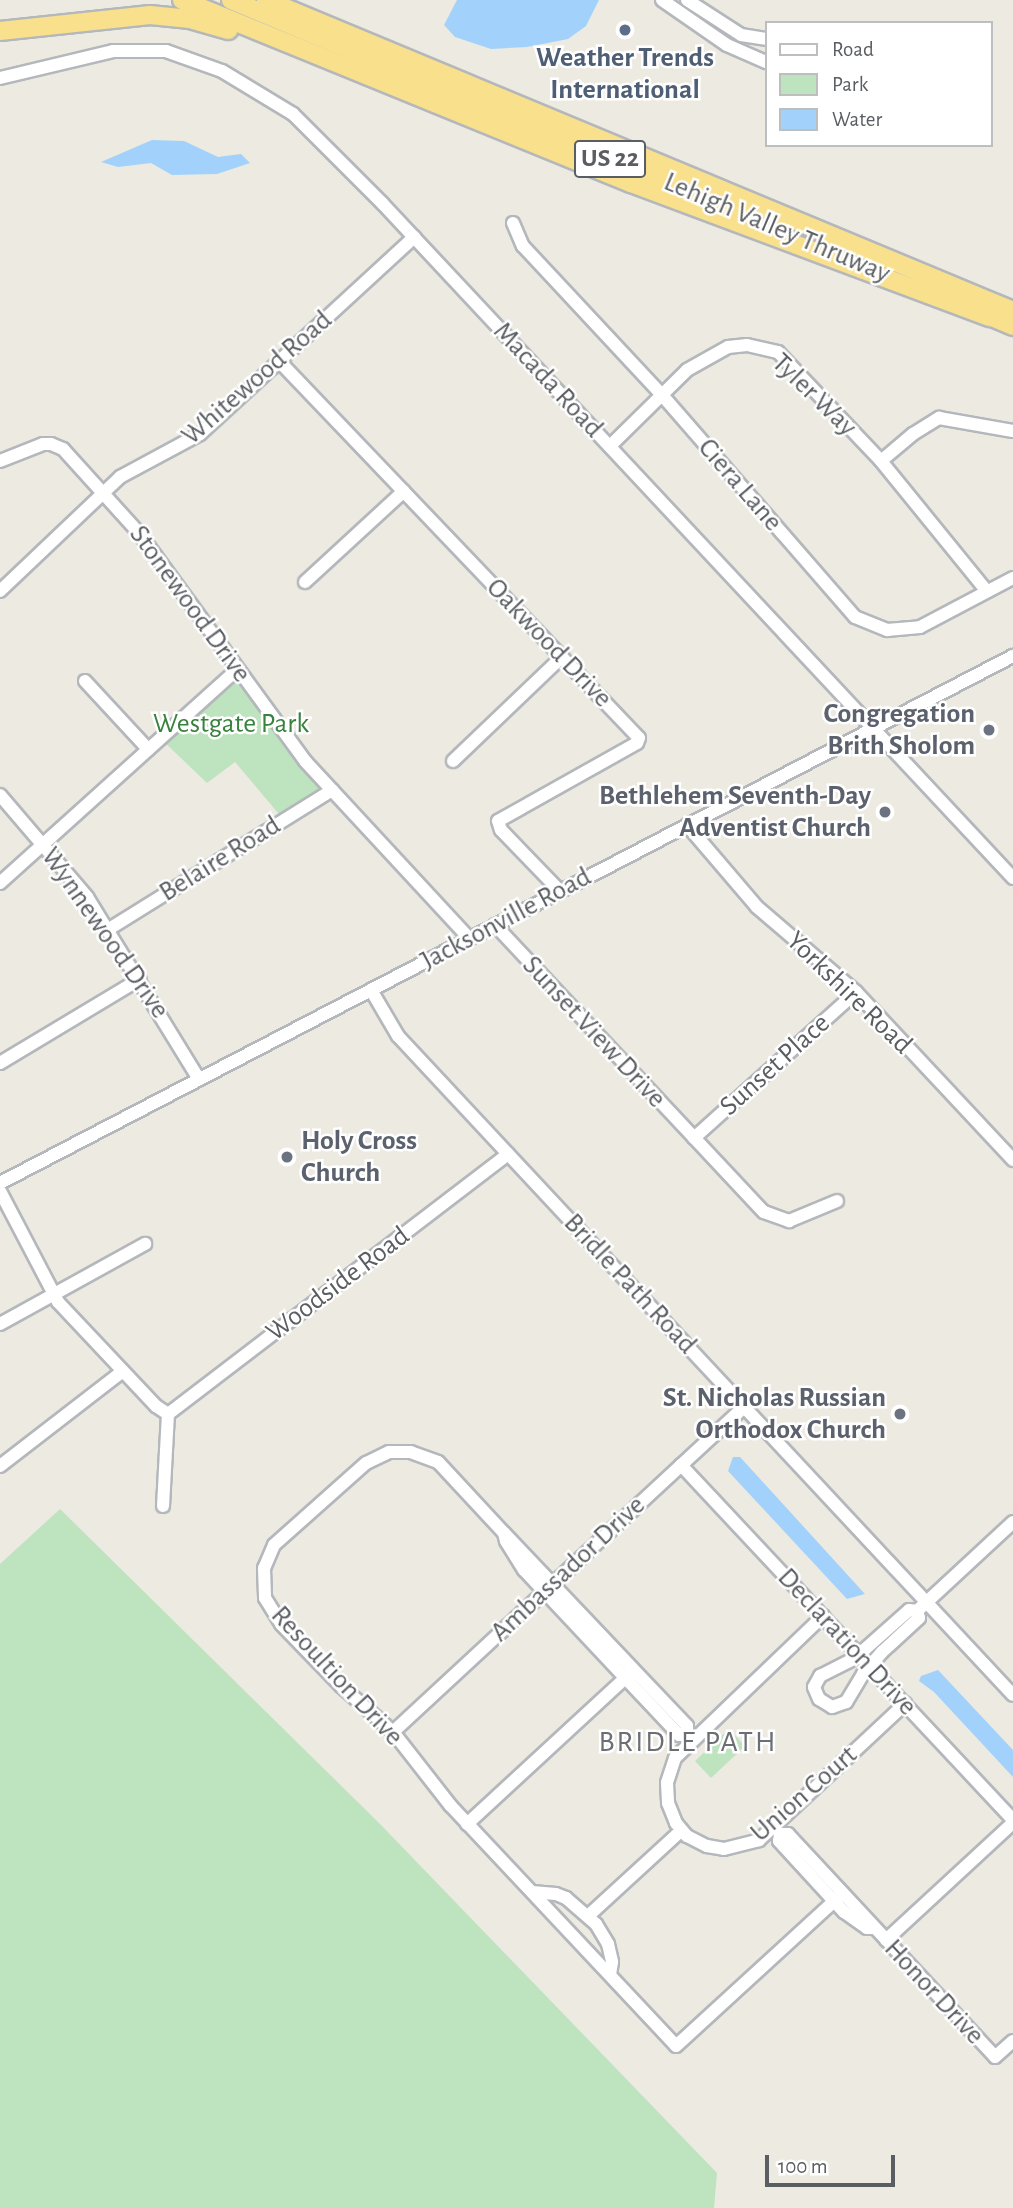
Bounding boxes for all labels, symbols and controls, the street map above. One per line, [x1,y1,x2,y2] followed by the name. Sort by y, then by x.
[764,21,992,147] legend
[617,22,633,38] marker: Weather Trends International
[832,39,874,60] text: Road
[536,41,714,107] place label: Weather Trends International
[832,74,868,95] text: Park
[832,109,882,130] text: Water
[573,136,647,182] road number: US 22
[659,165,895,291] street label: Lehigh Valley Thruway
[175,304,339,452] street label: Whitewood Road
[486,315,610,445] street label: Macada Road
[764,346,864,444] street label: Tyler Way
[691,432,789,538] street label: Ciera Lane
[122,519,258,689] street label: Stonewood Drive
[479,571,619,715] street label: Oakwood Drive
[823,697,975,763] place label: Congregation Brith Sholom
[153,707,309,741] park label: Westgate Park
[981,722,997,738] marker: Congregation Brith Sholom
[599,779,871,845] place label: Bethlehem Seventh-Day Adventist Church
[877,804,893,820] marker: Bethlehem Seventh-Day Adventist Church
[153,809,287,909] street label: Belaire Road
[34,841,176,1025] street label: Wynnewood Drive
[415,860,597,978] street label: Jacksonville Road
[779,925,919,1061] street label: Yorkshire Road
[515,949,673,1115] street label: Sunset View Drive
[713,1007,837,1123] street label: Sunset Place
[301,1124,417,1190] place label: Holy Cross Church
[279,1149,295,1165] marker: Holy Cross Church
[556,1207,704,1361] street label: Bridle Path Road
[260,1219,416,1349] street label: Woodside Road
[663,1381,886,1447] place label: St. Nicholas Russian Orthodox Church
[892,1406,908,1422] marker: St. Nicholas Russian Orthodox Church
[484,1489,652,1649] street label: Ambassador Drive
[770,1561,924,1723] street label: Declaration Drive
[264,1599,410,1753] street label: Resoultion Drive
[600,1724,776,1760] district label: BRIDLE PATH
[744,1739,864,1849] street label: Union Court
[877,1932,991,2052] street label: Honor Drive
[768,2142,898,2186] scale bar
[778,2156,828,2177] text: 100 m

